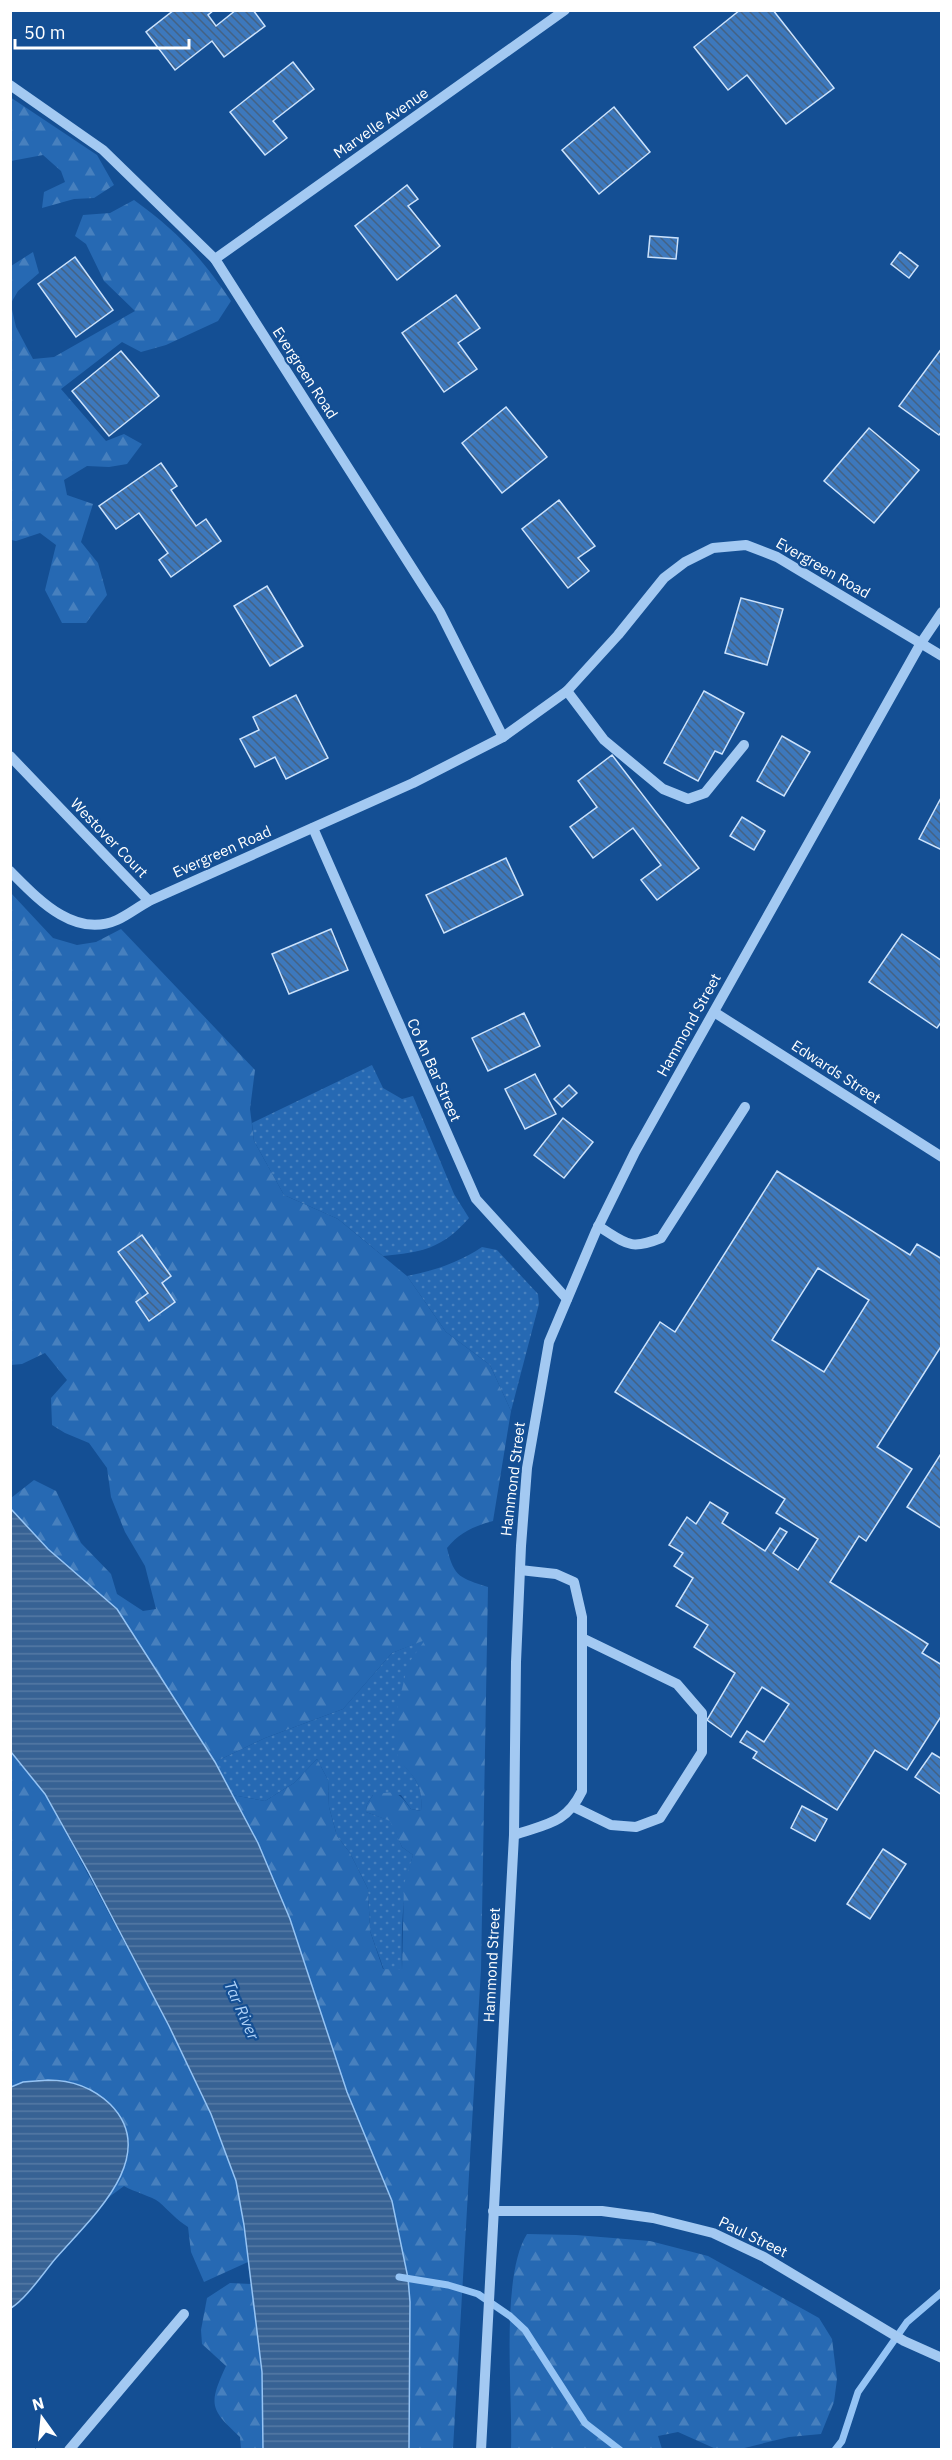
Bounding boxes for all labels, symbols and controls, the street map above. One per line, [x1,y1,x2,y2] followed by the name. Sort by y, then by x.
[15,12,189,50] scale bar
[24,21,66,44] text: 50 m
[330,83,432,162] street label: Marvelle Avenue
[269,323,342,422] street label: Evergreen Road
[773,533,874,602] street label: Evergreen Road
[67,794,152,882] street label: Westover Court
[170,821,274,882] street label: Evergreen Road
[652,970,725,1080] street label: Hammond Street
[403,1015,466,1124] street label: Co An Bar Street
[788,1036,885,1108] street label: Edwards Street
[496,1421,529,1537] street label: Hammond Street
[479,1907,504,2023] street label: Hammond Street
[220,1977,264,2044] water label: Tar River
[716,2212,791,2261] street label: Paul Street
[12,2388,72,2448] north arrow
[30,2392,46,2415] text: N

